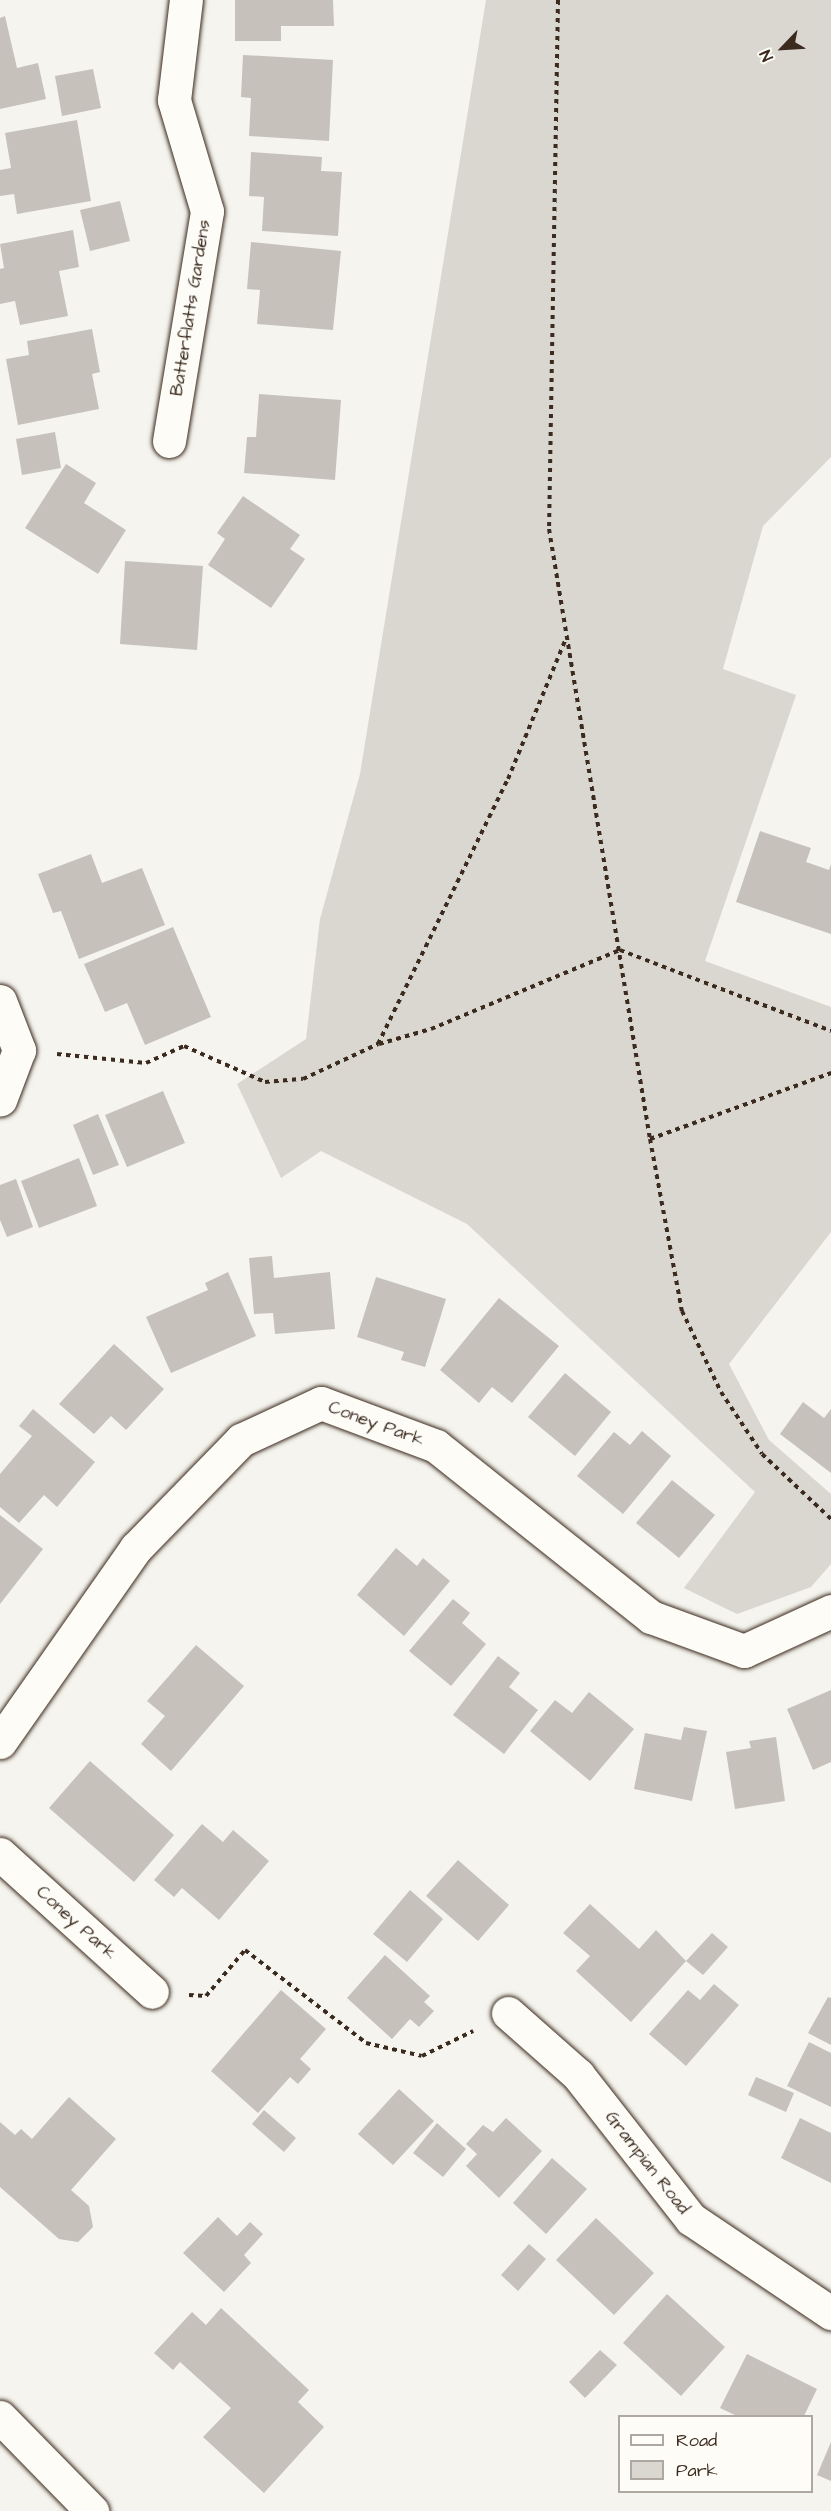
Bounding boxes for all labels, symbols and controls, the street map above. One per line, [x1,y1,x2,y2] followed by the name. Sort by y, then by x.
[753,18,813,78] north arrow
[755,46,779,65] text: N
[166,218,216,398] street label: Batterflatts Gardens
[325,1397,427,1451] street label: Coney Park
[31,1881,121,1965] street label: Coney Park
[600,2107,694,2219] street label: Grampian Road
[618,2415,813,2493] legend
[676,2428,717,2453] text: Road
[676,2458,718,2483] text: Park

